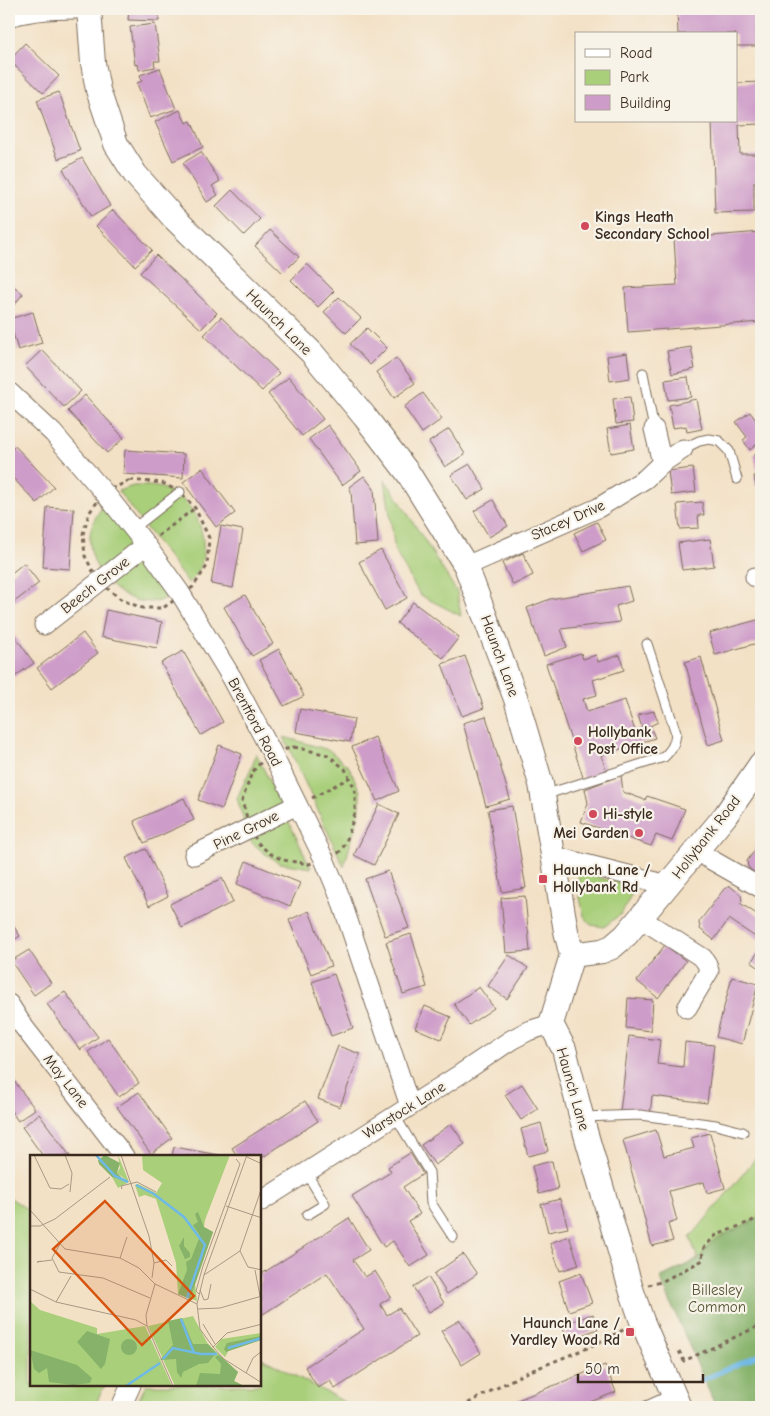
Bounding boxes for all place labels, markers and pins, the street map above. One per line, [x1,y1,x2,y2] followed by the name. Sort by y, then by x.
[595,208,709,243] place label: Kings Heath Secondary School
[579,220,591,232] marker: Kings Heath Secondary School
[588,723,658,758] place label: Hollybank Post Office
[572,735,584,747] marker: Hollybank Post Office
[603,805,653,823] place label: Hi-style
[587,808,599,820] marker: Hi-style
[553,824,629,842] place label: Mei Garden
[633,827,645,839] marker: Mei Garden
[553,861,651,896] place label: Haunch Lane / Hollybank Rd
[537,873,549,885] marker: Haunch Lane / Hollybank Rd
[511,1314,620,1349] place label: Haunch Lane / Yardley Wood Rd
[624,1326,636,1338] marker: Haunch Lane / Yardley Wood Rd

